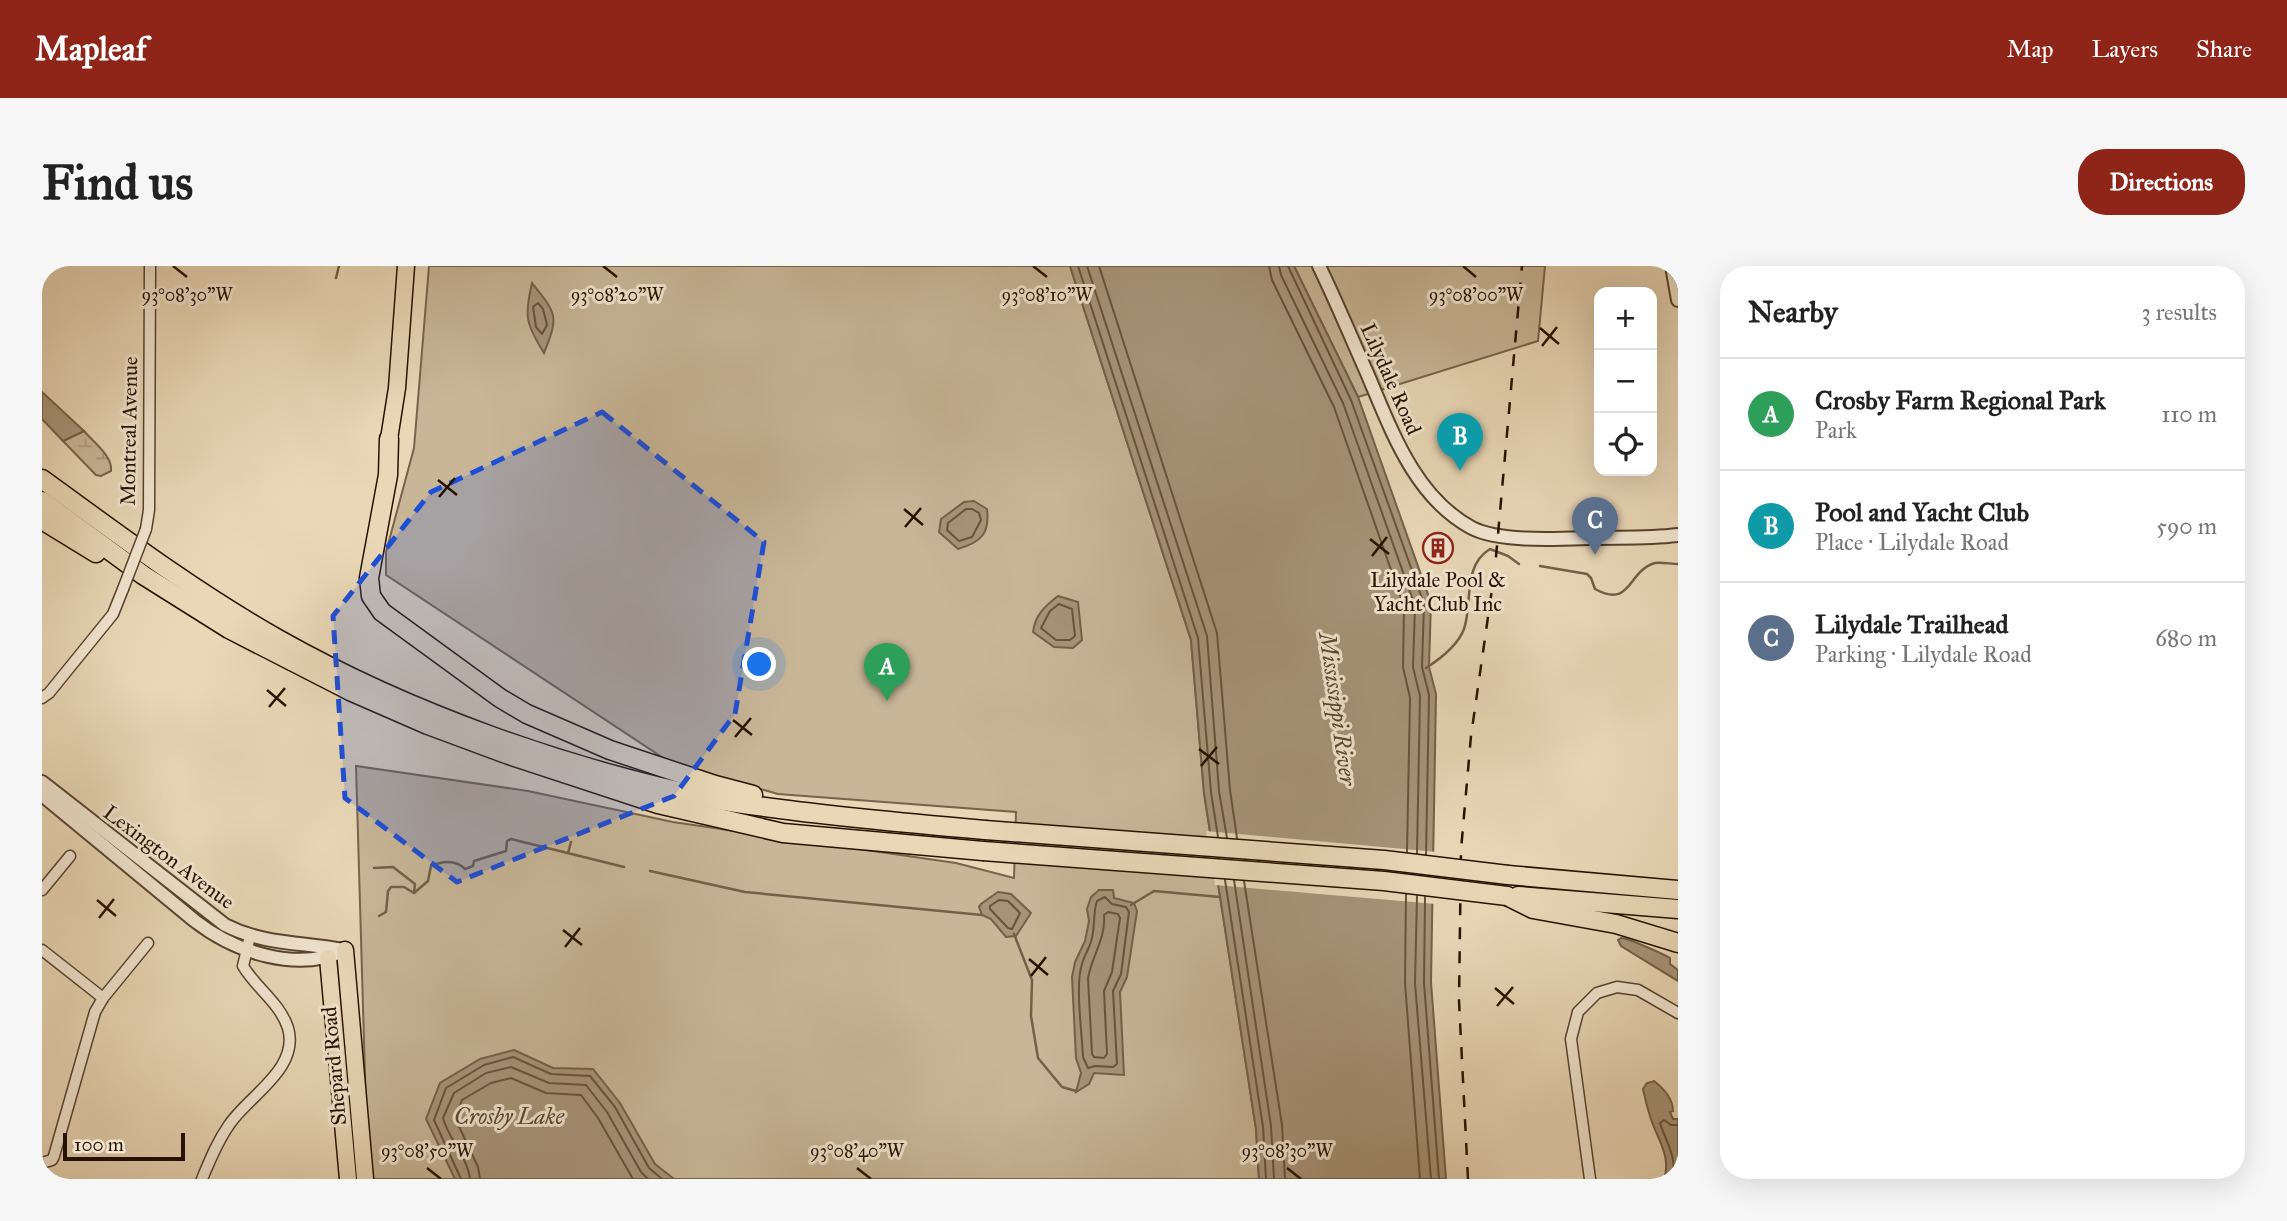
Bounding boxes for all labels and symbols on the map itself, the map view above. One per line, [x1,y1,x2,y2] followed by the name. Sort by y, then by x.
[141,284,233,306] text: 93°08'30"W
[571,284,664,306] text: 93°08'20"W
[1002,284,1093,306] text: 93°08'10"W
[1429,284,1524,306] text: 93°08'00"W
[1355,319,1427,439] street label: Lilydale Road
[115,356,143,506] street label: Montreal Avenue
[1437,413,1483,471] pin: B
[1572,497,1618,555] pin: C
[1421,531,1455,565] building icon: Lilydale Pool & Yacht Club Inc
[1370,567,1506,617] place label: Lilydale Pool & Yacht Club Inc
[1312,629,1363,789] water label: Mississippi River
[864,643,910,701] pin: A
[742,647,776,681] your location
[98,799,240,915] street label: Lexington Avenue
[316,1005,352,1127] street label: Shepard Road
[454,1102,565,1130] water label: Crosby Lake
[63,1130,186,1162] scale bar
[381,1140,474,1162] text: 93°08'50"W
[810,1140,905,1162] text: 93°08'40"W
[1241,1140,1333,1162] text: 93°08'30"W

